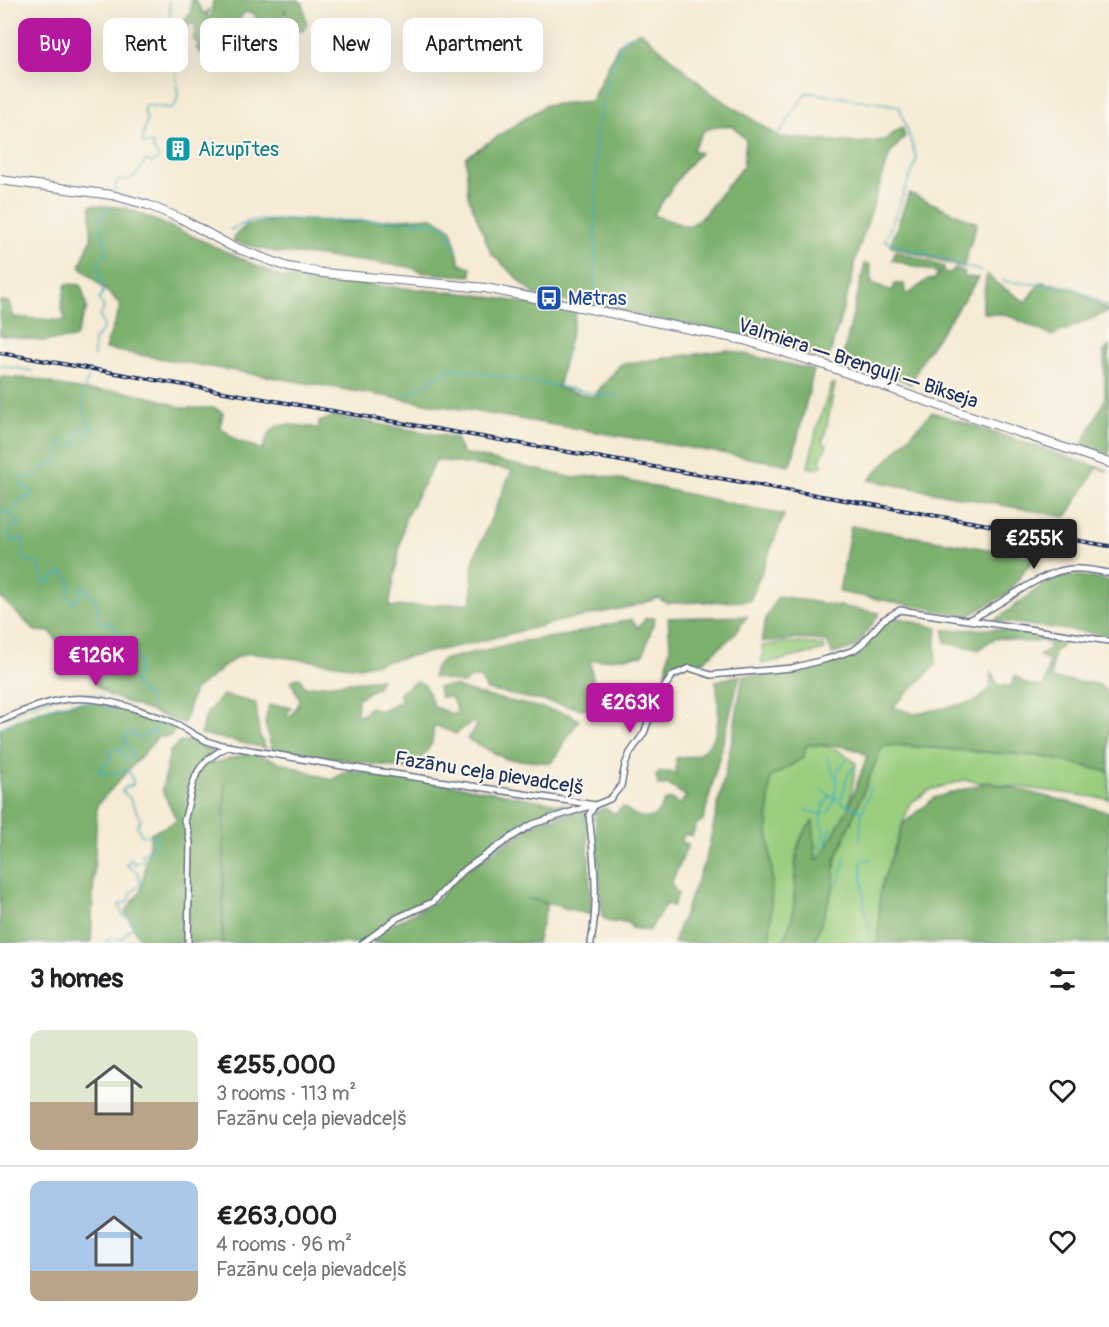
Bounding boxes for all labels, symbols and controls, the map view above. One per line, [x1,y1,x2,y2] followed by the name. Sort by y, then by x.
[18,18,91,72] chip: Buy
[103,18,188,72] chip: Rent
[200,18,299,72] chip: Filters
[311,18,391,72] chip: New
[403,18,543,72] chip: Apartment
[163,134,193,164] building icon: Aizupītes
[198,137,279,162] place label: Aizupītes
[534,283,564,313] bus stop icon: Mētras
[568,286,627,311] place label: Mētras
[735,312,981,414] street label: Valmiera — Brenguļi — Bikseja
[992,519,1076,570] pin: €255K
[1005,526,1063,551] text: €255K
[54,636,138,687] pin: €126K
[68,643,124,668] text: €126K
[588,683,672,734] pin: €263K
[600,690,660,715] text: €263K
[393,746,585,800] street label: Fazānu ceļa pievadceļš
[30,963,123,995] text: 3 homes
[1046,963,1079,996] icon: filters
[216,1049,336,1081] text: €255,000
[78,1054,150,1126] icon: home
[1046,1074,1079,1107] icon: heart
[216,1081,356,1106] text: 3 rooms · 113 m²
[216,1106,406,1131] text: Fazānu ceļa pievadceļš
[216,1200,337,1232] text: €263,000
[78,1205,150,1277] icon: home
[1046,1225,1079,1258] icon: heart
[216,1232,352,1257] text: 4 rooms · 96 m²
[216,1257,406,1282] text: Fazānu ceļa pievadceļš

